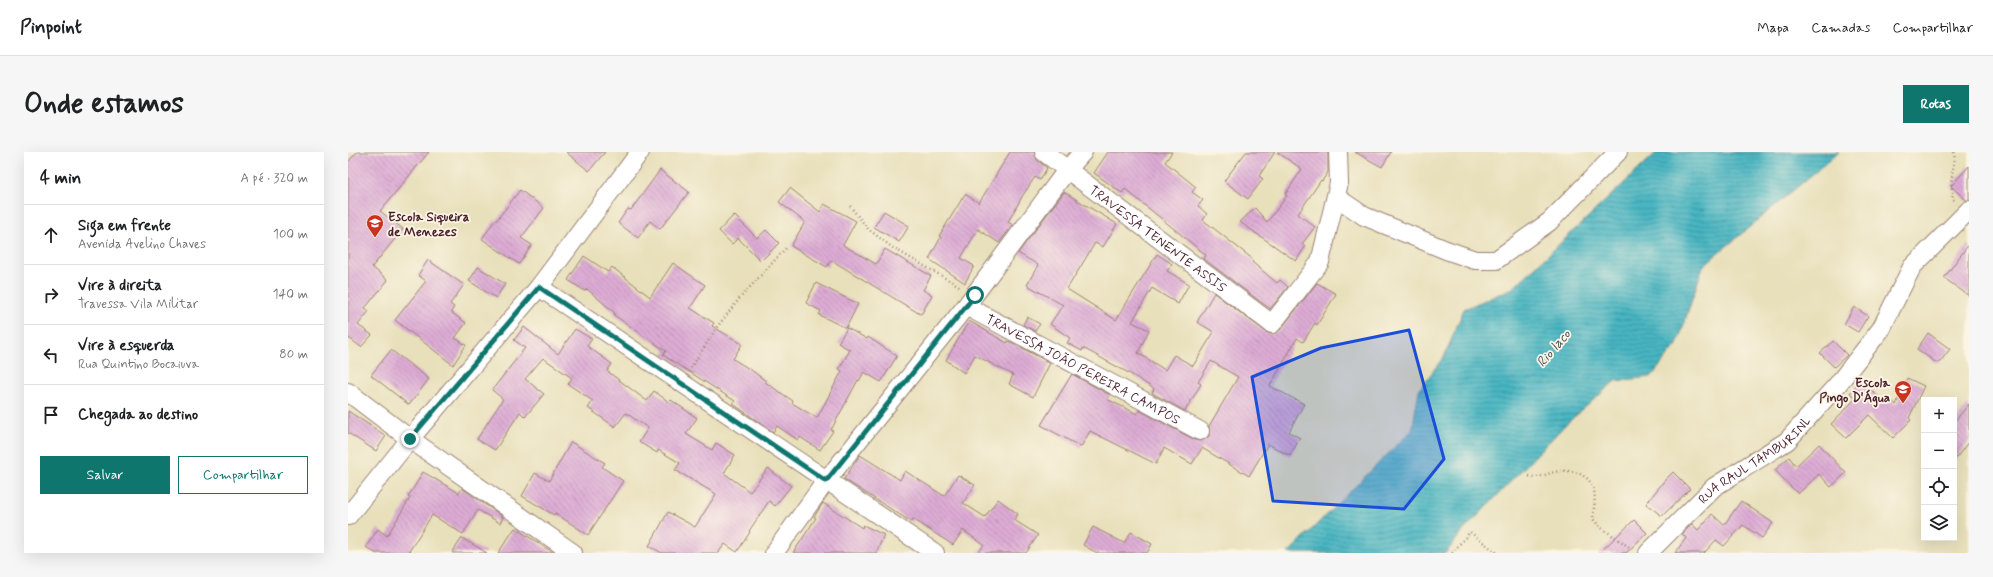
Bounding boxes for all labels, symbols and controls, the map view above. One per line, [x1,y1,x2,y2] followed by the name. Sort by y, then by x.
[20,15,82,40] text: Pinpoint
[1757,19,1789,37] text: Mapa
[1811,19,1870,37] text: Camadas
[1892,19,1973,37] text: Compartilhar
[1903,85,1969,123] button: Rotas
[24,86,184,123] text: Onde estamos
[40,167,81,189] text: 4 min
[241,170,308,187] text: A pé · 320 m
[1085,182,1230,297] street label: TRAVESSA TENENTE ASSIS
[388,209,470,241] place label: Escola Siqueira de Menezes
[365,213,385,238] school or university icon: Escola Siqueira de Menezes
[78,216,171,236] text: Siga em frente
[40,224,62,246] icon: ahead
[273,226,308,243] text: 100 m
[78,236,206,253] text: Avenida Avelino Chaves
[78,276,162,296] text: Vire à direita
[40,284,62,306] icon: right
[273,286,308,303] text: 140 m
[966,286,984,304] route start
[78,296,198,313] text: Travessa Vila Militar
[982,311,1183,429] street label: TRAVESSA JOÃO PEREIRA CAMPOS
[1533,325,1576,371] water label: Rio Iaco
[78,336,174,356] text: Vire à esquerda
[40,344,62,366] icon: left
[279,346,308,363] text: 80 m
[78,356,199,373] text: Rua Quintino Bocaiuva
[1819,375,1891,409] place label: Escola Pingo D'Água
[1893,379,1913,404] school or university icon: Escola Pingo D'Água
[1921,397,1957,541] map controls
[1921,397,1957,433] button: +
[40,404,62,426] icon: arrive
[78,405,198,425] text: Chegada ao destino
[1695,413,1815,508] street label: RUA RAUL TAMBURINL
[401,430,419,448] route end
[1921,433,1957,469] button: −
[40,456,170,494] button: Salvar
[178,456,308,494] button: Compartilhar
[1921,469,1957,505] button: locate
[1921,505,1957,541] button: layers

